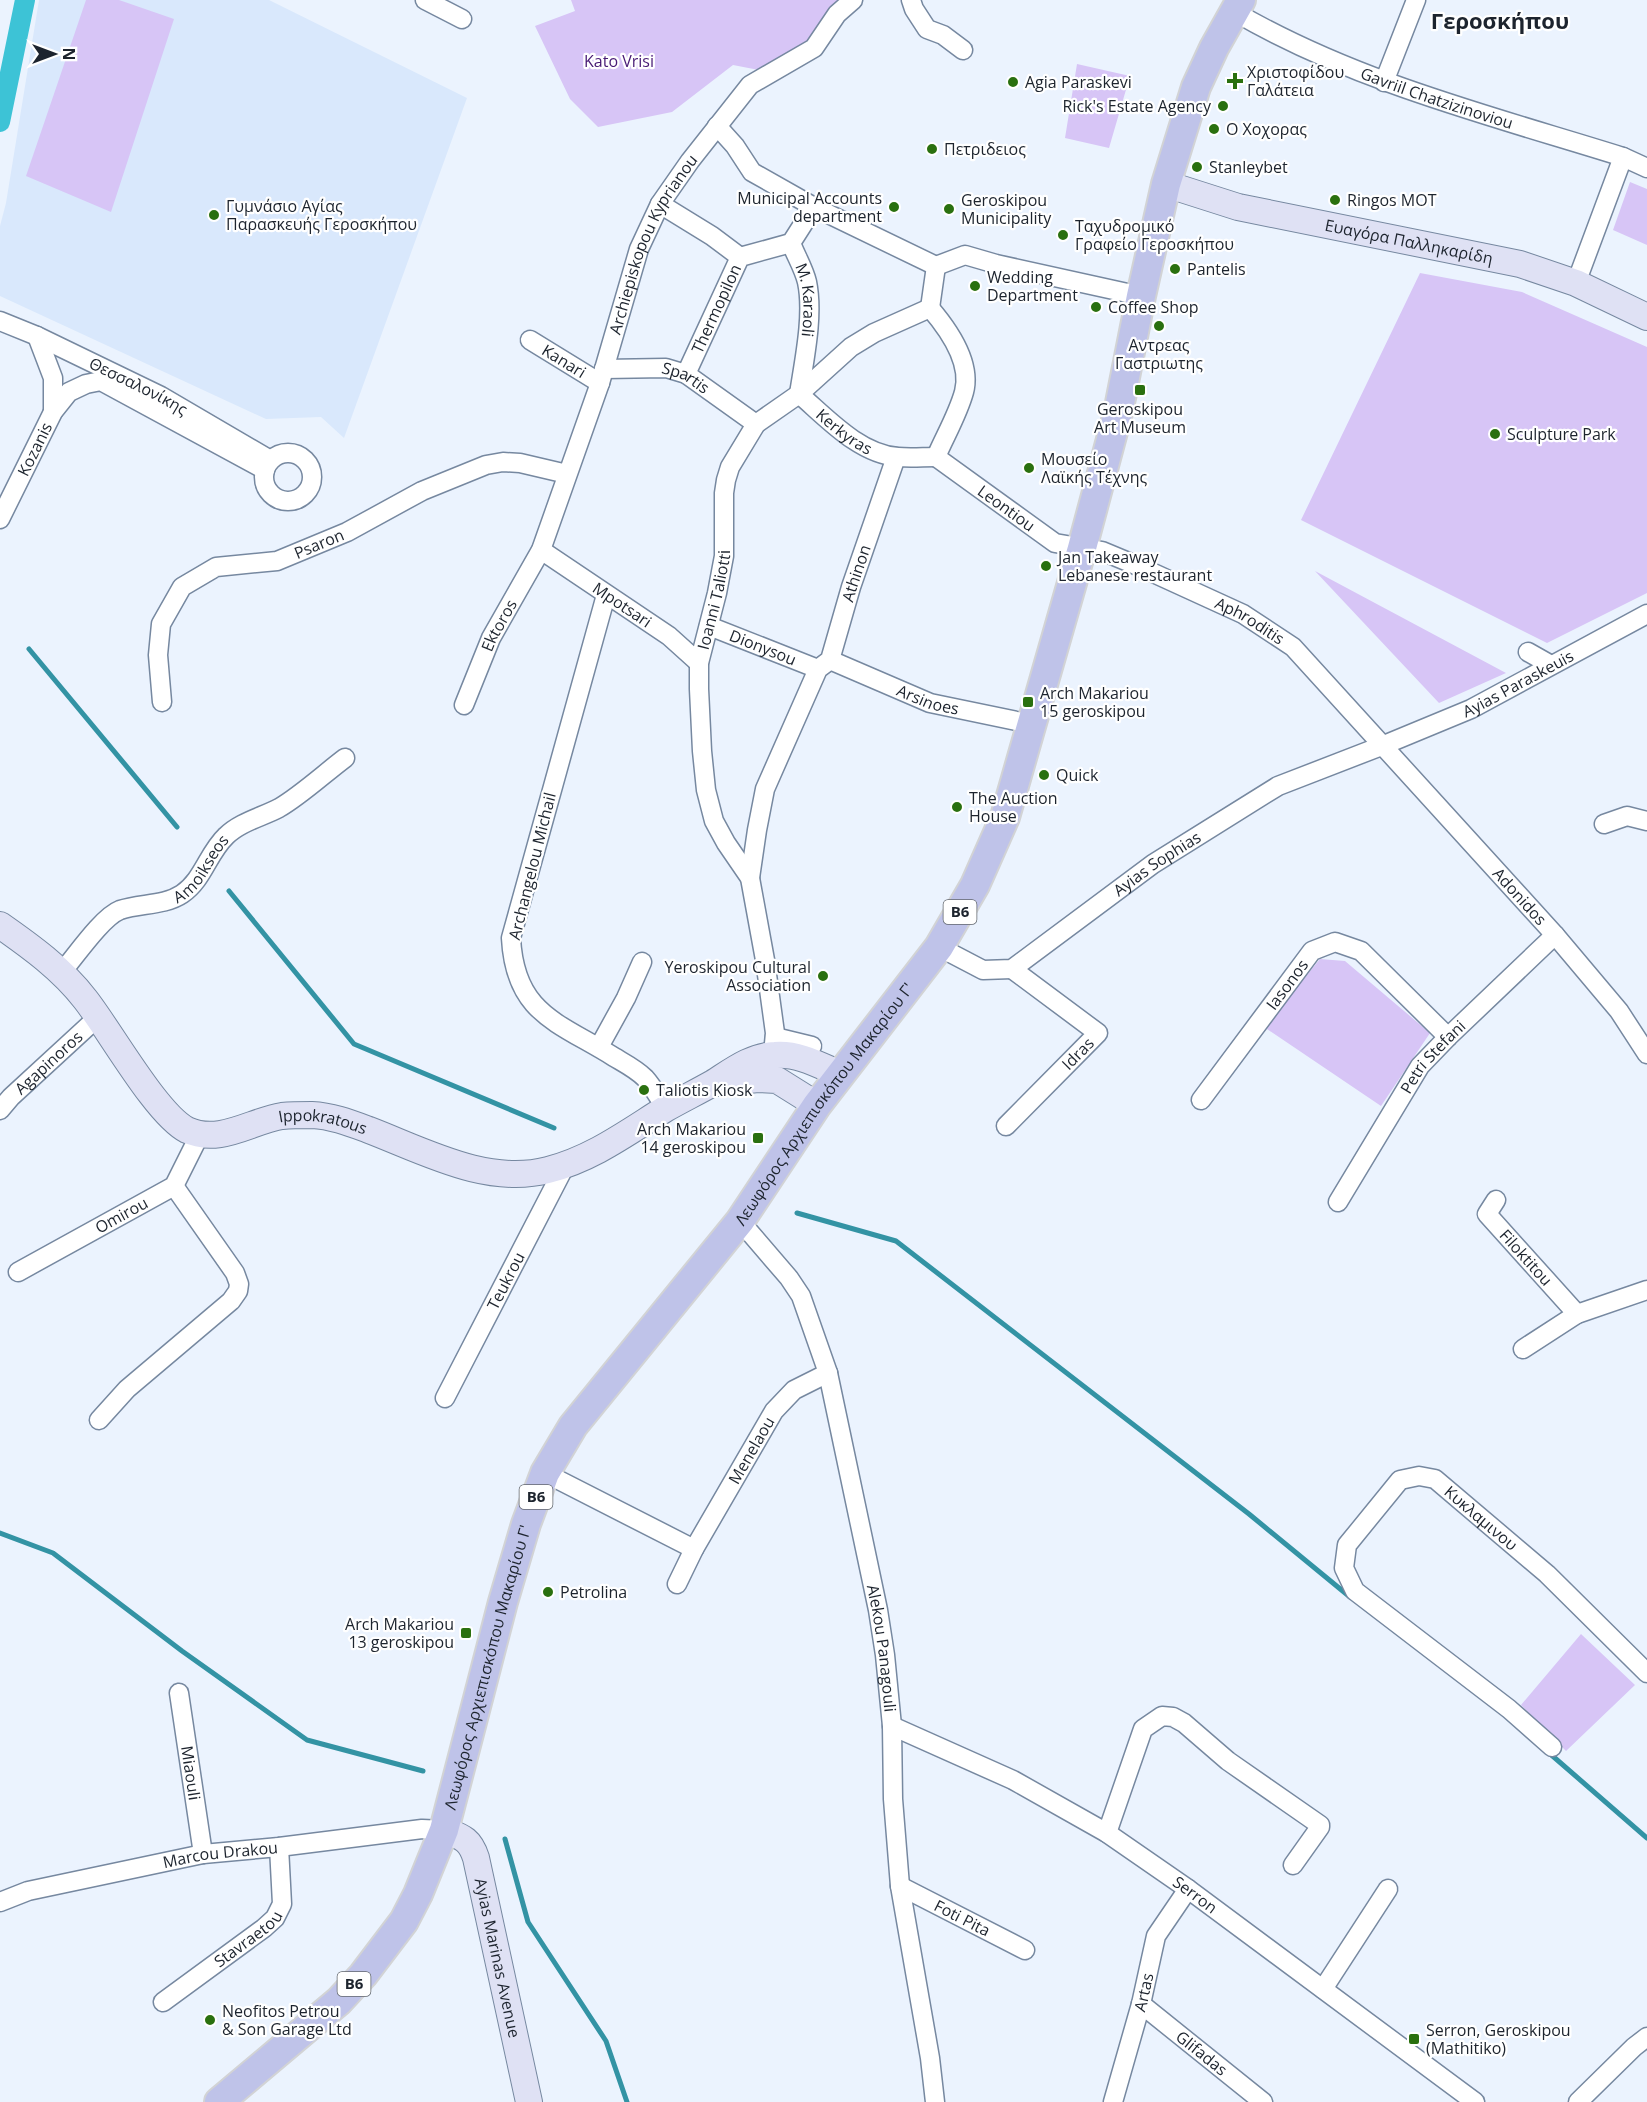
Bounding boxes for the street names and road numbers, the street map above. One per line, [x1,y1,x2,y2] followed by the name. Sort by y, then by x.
[1357,62,1516,134] street label: Gavriil Chatzizinoviou
[604,149,702,337] street label: Archiepiskopou Kyprianou
[1323,214,1495,269] street label: Ευαγόρα Παλληκαρίδη
[686,260,746,357] street label: Thermopilon
[790,260,820,338] street label: M. Karaoli
[538,339,590,383] street label: Kanari
[86,352,192,420] street label: Θεσσαλονίκης
[659,356,714,399] street label: Spartis
[811,404,876,460] street label: Kerkyras
[12,419,57,480] street label: Kozanis
[973,480,1040,536] street label: Leontiou
[291,523,347,564] street label: Psaron
[836,542,876,604] street label: Athinon
[692,550,735,652] street label: Ioanni Taliotti
[589,577,656,632] street label: Mpotsari
[1212,592,1289,649] street label: Aphroditis
[476,595,522,655] street label: Ektoros
[726,624,800,670] street label: Dionysou
[1459,645,1577,722] street label: Ayias Paraskeuis
[893,679,961,720] street label: Arsinoes
[503,790,561,942] street label: Archangelou Michail
[1109,826,1205,901] street label: Ayias Sophias
[169,829,233,908] street label: Amoikseos
[1488,863,1552,930] street label: Adonidos
[944,900,976,924] road number: B6
[1261,955,1313,1014] street label: Iasonos
[729,978,918,1229] street label: Λεωφόρος Αρχιεπισκόπου Μακαρίου Γ'
[1395,1015,1470,1097] street label: Petri Stefani
[10,1026,87,1099] street label: Agapinoros
[1057,1032,1099,1074] street label: Idras
[277,1104,370,1139] street label: Ippokratous
[91,1192,152,1238] street label: Omirou
[1495,1224,1557,1290] street label: Filoktitou
[482,1248,530,1313] street label: Teukrou
[723,1413,779,1488] street label: Menelaou
[1440,1481,1522,1555] street label: Κυκλαμινου
[520,1485,552,1509] road number: B6
[439,1522,536,1812] street label: Λεωφόρος Αρχιεπισκόπου Μακαρίου Γ'
[862,1582,902,1713] street label: Alekou Panagouli
[176,1744,206,1802] street label: Miaouli
[161,1836,279,1873] street label: Marcou Drakou
[1169,1871,1222,1918] street label: Serron
[470,1876,526,2040] street label: Ayias Marinas Avenue
[931,1894,994,1941] street label: Foti Pita
[209,1907,288,1972] street label: Stavraetou
[1128,1971,1159,2014] street label: Artas
[338,1972,370,1996] road number: B6
[1171,2025,1232,2080] street label: Glifadas

